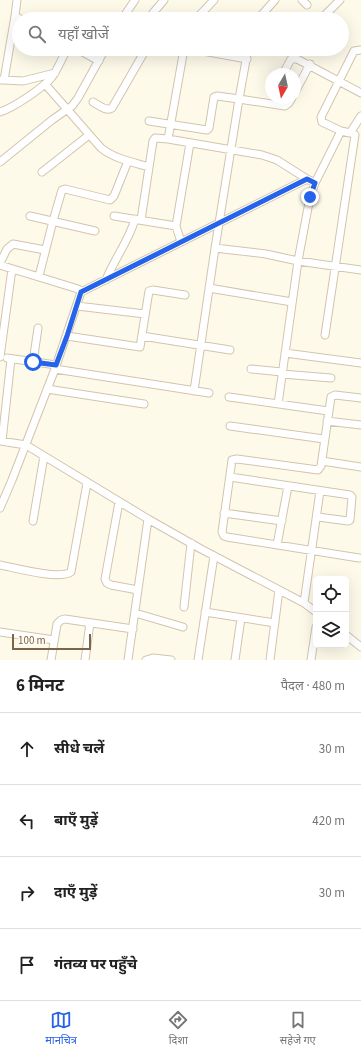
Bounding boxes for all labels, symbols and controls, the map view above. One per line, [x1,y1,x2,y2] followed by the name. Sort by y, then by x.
[12,12,349,56] search box
[26,23,48,45] icon: search
[58,24,109,45] text: यहाँ खोजें
[265,68,301,104] north arrow
[301,188,319,206] route end
[24,353,42,371] route start
[313,576,349,648] map controls
[313,576,349,612] button: locate
[313,612,349,648] button: layers
[12,632,91,651] scale bar
[18,633,46,648] text: 100 m
[16,674,64,698] text: 6 मिनट
[281,677,345,695] text: पैदल · 480 m
[16,738,38,760] icon: ahead
[54,738,104,759] text: सीधे चलें
[319,740,345,758] text: 30 m
[16,810,38,832] icon: left
[54,810,98,831] text: बाएँ मुड़ें
[312,812,345,830] text: 420 m
[16,882,38,904] icon: right
[54,882,97,903] text: दाएँ मुड़ें
[319,884,345,902] text: 30 m
[16,954,38,976] icon: arrive
[54,954,137,975] text: गंतव्य पर पहुँचे
[45,1009,77,1048] tab: मानचित्र
[167,1009,189,1048] tab: दिशा
[280,1009,316,1048] tab: सहेजे गए

